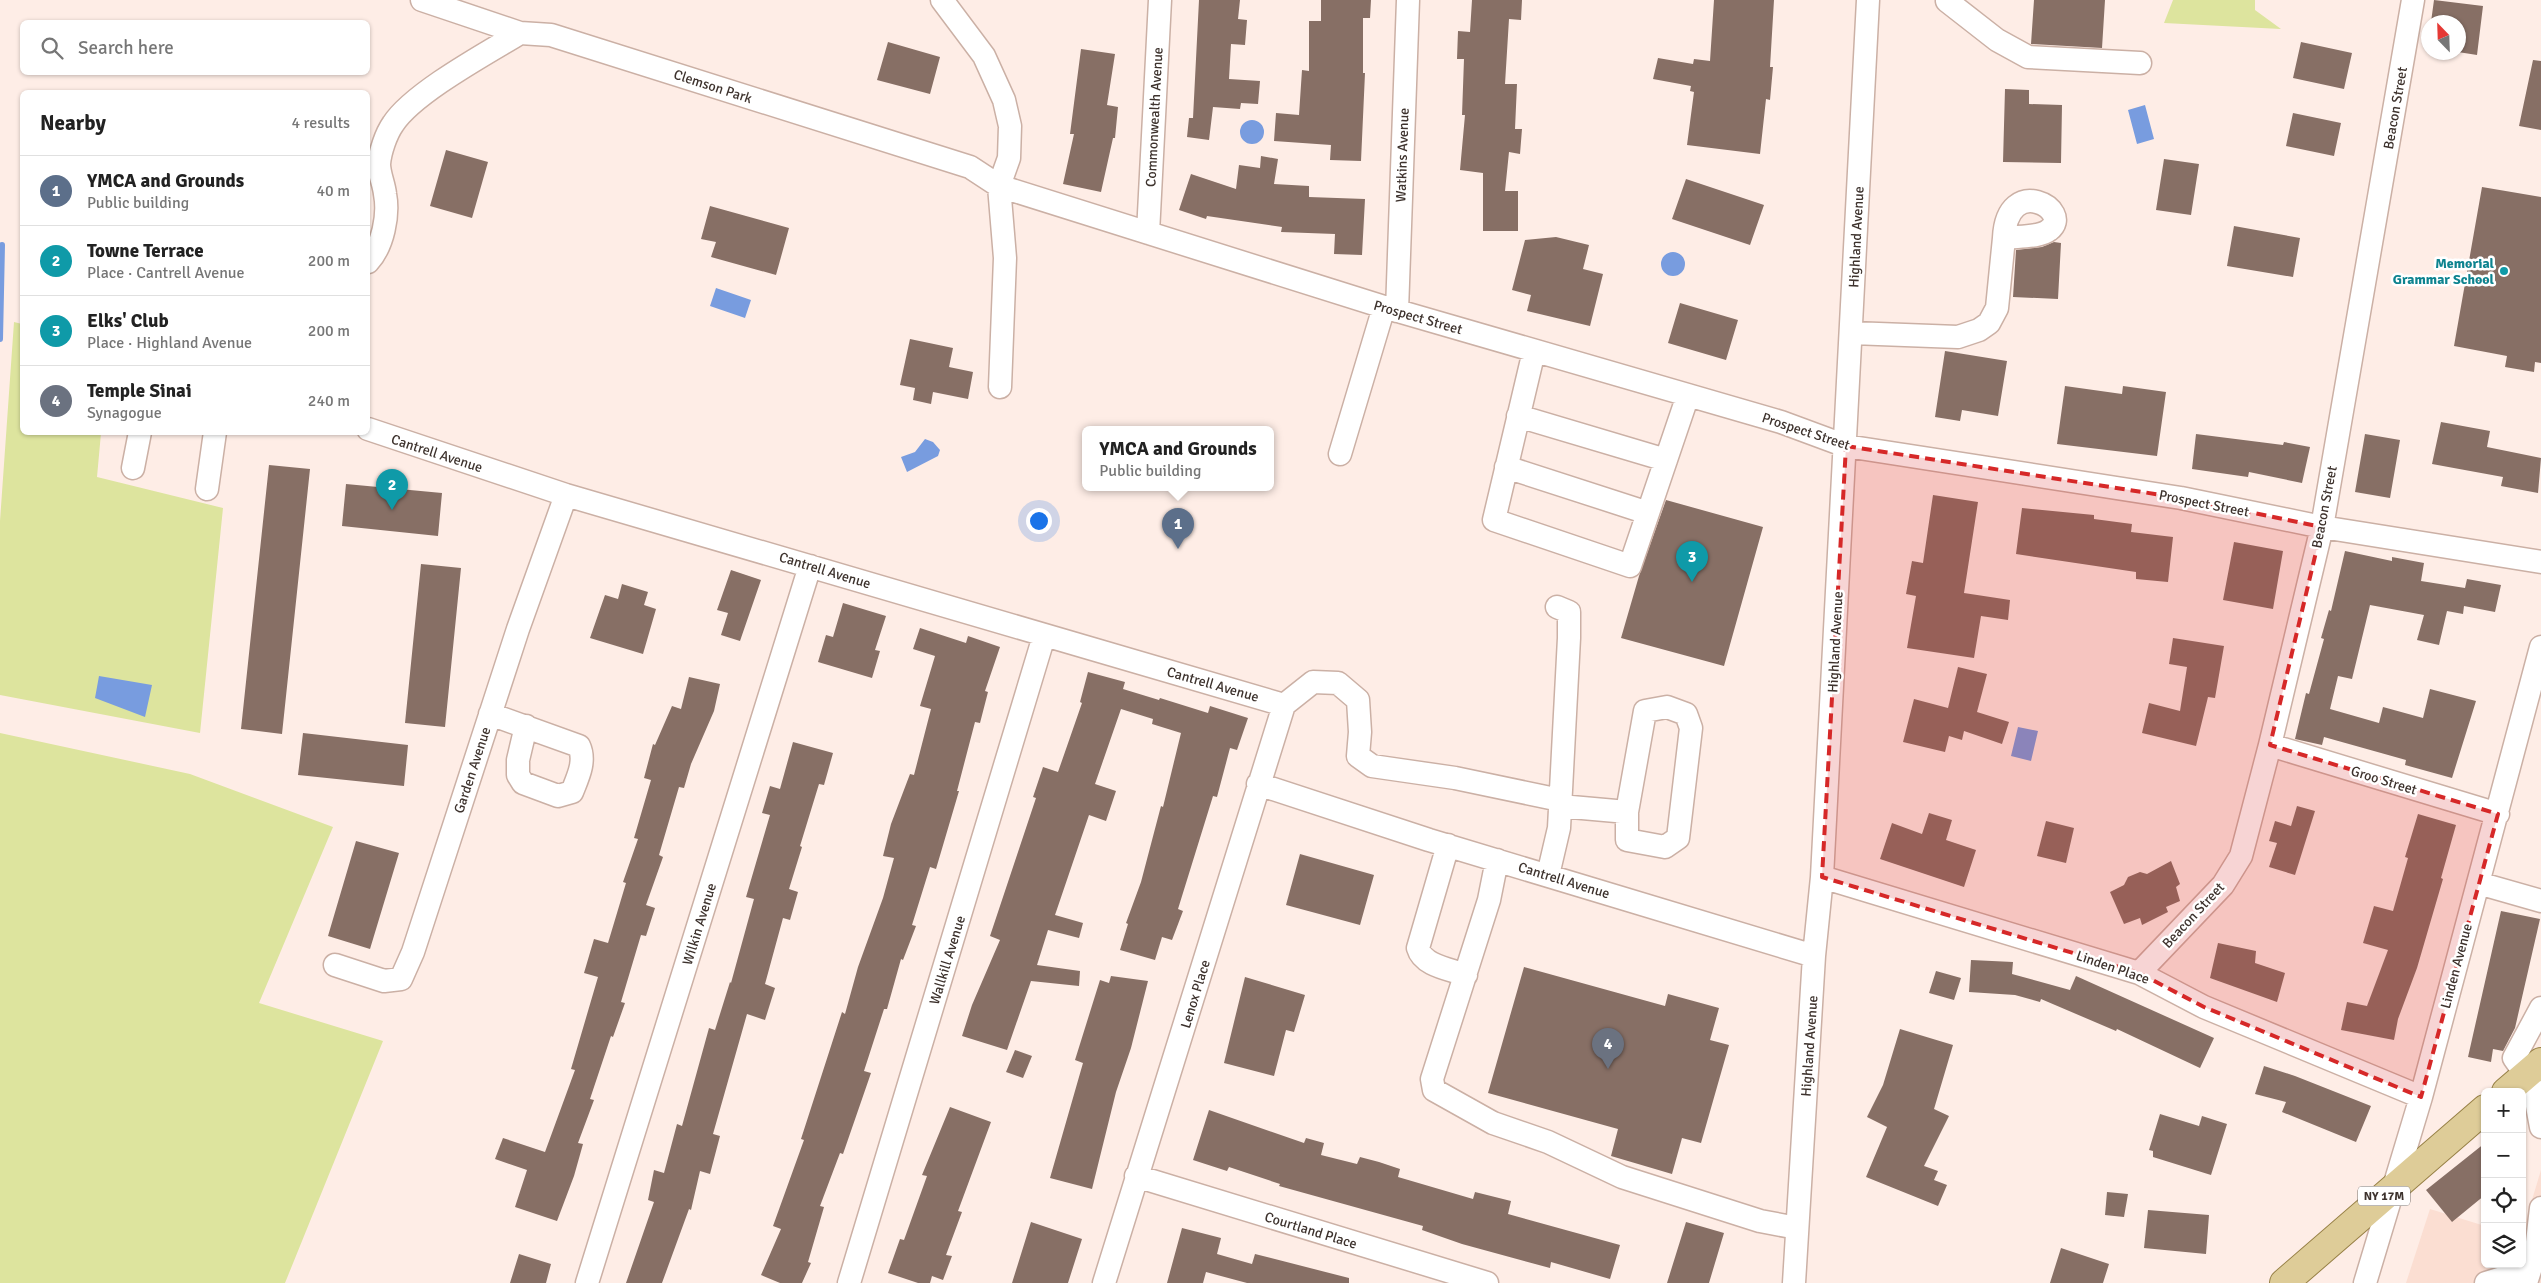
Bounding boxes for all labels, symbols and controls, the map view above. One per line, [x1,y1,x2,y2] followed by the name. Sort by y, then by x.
[2421,15,2466,60] north arrow
[20,20,370,75] search box
[38,34,66,62] icon: search
[78,36,174,60] text: Search here
[1142,47,1167,187] street label: Commonwealth Avenue
[2380,65,2411,151] street label: Beacon Street
[671,66,754,107] street label: Clemson Park
[1392,107,1413,203] street label: Watkins Avenue
[40,110,106,136] text: Nearby
[291,113,350,133] text: 4 results
[87,169,244,193] text: YMCA and Grounds
[52,181,60,201] text: 1
[316,181,350,201] text: 40 m
[1845,186,1868,288] street label: Highland Avenue
[87,193,189,213] text: Public building
[87,239,204,263] text: Towne Terrace
[52,251,60,271] text: 2
[308,251,350,271] text: 200 m
[2393,255,2495,288] place label: Memorial Grammar School
[87,263,245,283] text: Place · Cantrell Avenue
[2498,265,2510,277] marker: Memorial Grammar School
[1372,297,1464,338] street label: Prospect Street
[87,309,169,333] text: Elks' Club
[52,321,60,341] text: 3
[308,321,350,341] text: 200 m
[87,333,252,353] text: Place · Highland Avenue
[87,379,192,403] text: Temple Sinai
[52,391,60,411] text: 4
[308,391,350,411] text: 240 m
[87,403,162,423] text: Synagogue
[1760,409,1852,454] street label: Prospect Street
[1082,426,1274,491] popup
[389,431,485,476] street label: Cantrell Avenue
[1099,437,1257,461] text: YMCA and Grounds
[1099,461,1201,481] text: Public building
[2308,464,2341,550] street label: Beacon Street
[376,469,408,510] pin: 2
[2157,486,2251,521] street label: Prospect Street
[1026,508,1052,534] your location
[1162,508,1194,549] pin: 1
[1676,541,1708,582] pin: 3
[777,548,873,592] street label: Cantrell Avenue
[1824,591,1847,693] street label: Highland Avenue
[1165,663,1261,706] street label: Cantrell Avenue
[450,725,494,816] street label: Garden Avenue
[2349,762,2419,799] street label: Groo Street
[1516,858,1612,902] street label: Cantrell Avenue
[2159,879,2228,952] street label: Beacon Street
[679,881,720,967] street label: Wilkin Avenue
[926,914,969,1007] street label: Wallkill Avenue
[2437,922,2476,1011] street label: Linden Avenue
[2074,947,2152,988] street label: Linden Place
[1177,958,1214,1030] street label: Lenox Place
[1797,995,1822,1097] street label: Highland Avenue
[1592,1028,1624,1069] pin: 4
[2481,1088,2526,1268] map controls
[2481,1088,2526,1133] button: +
[2481,1133,2526,1178] button: −
[2481,1178,2526,1223] button: locate
[2358,1186,2410,1206] road number: NY 17M
[1263,1208,1359,1253] street label: Courtland Place
[2481,1223,2526,1268] button: layers

